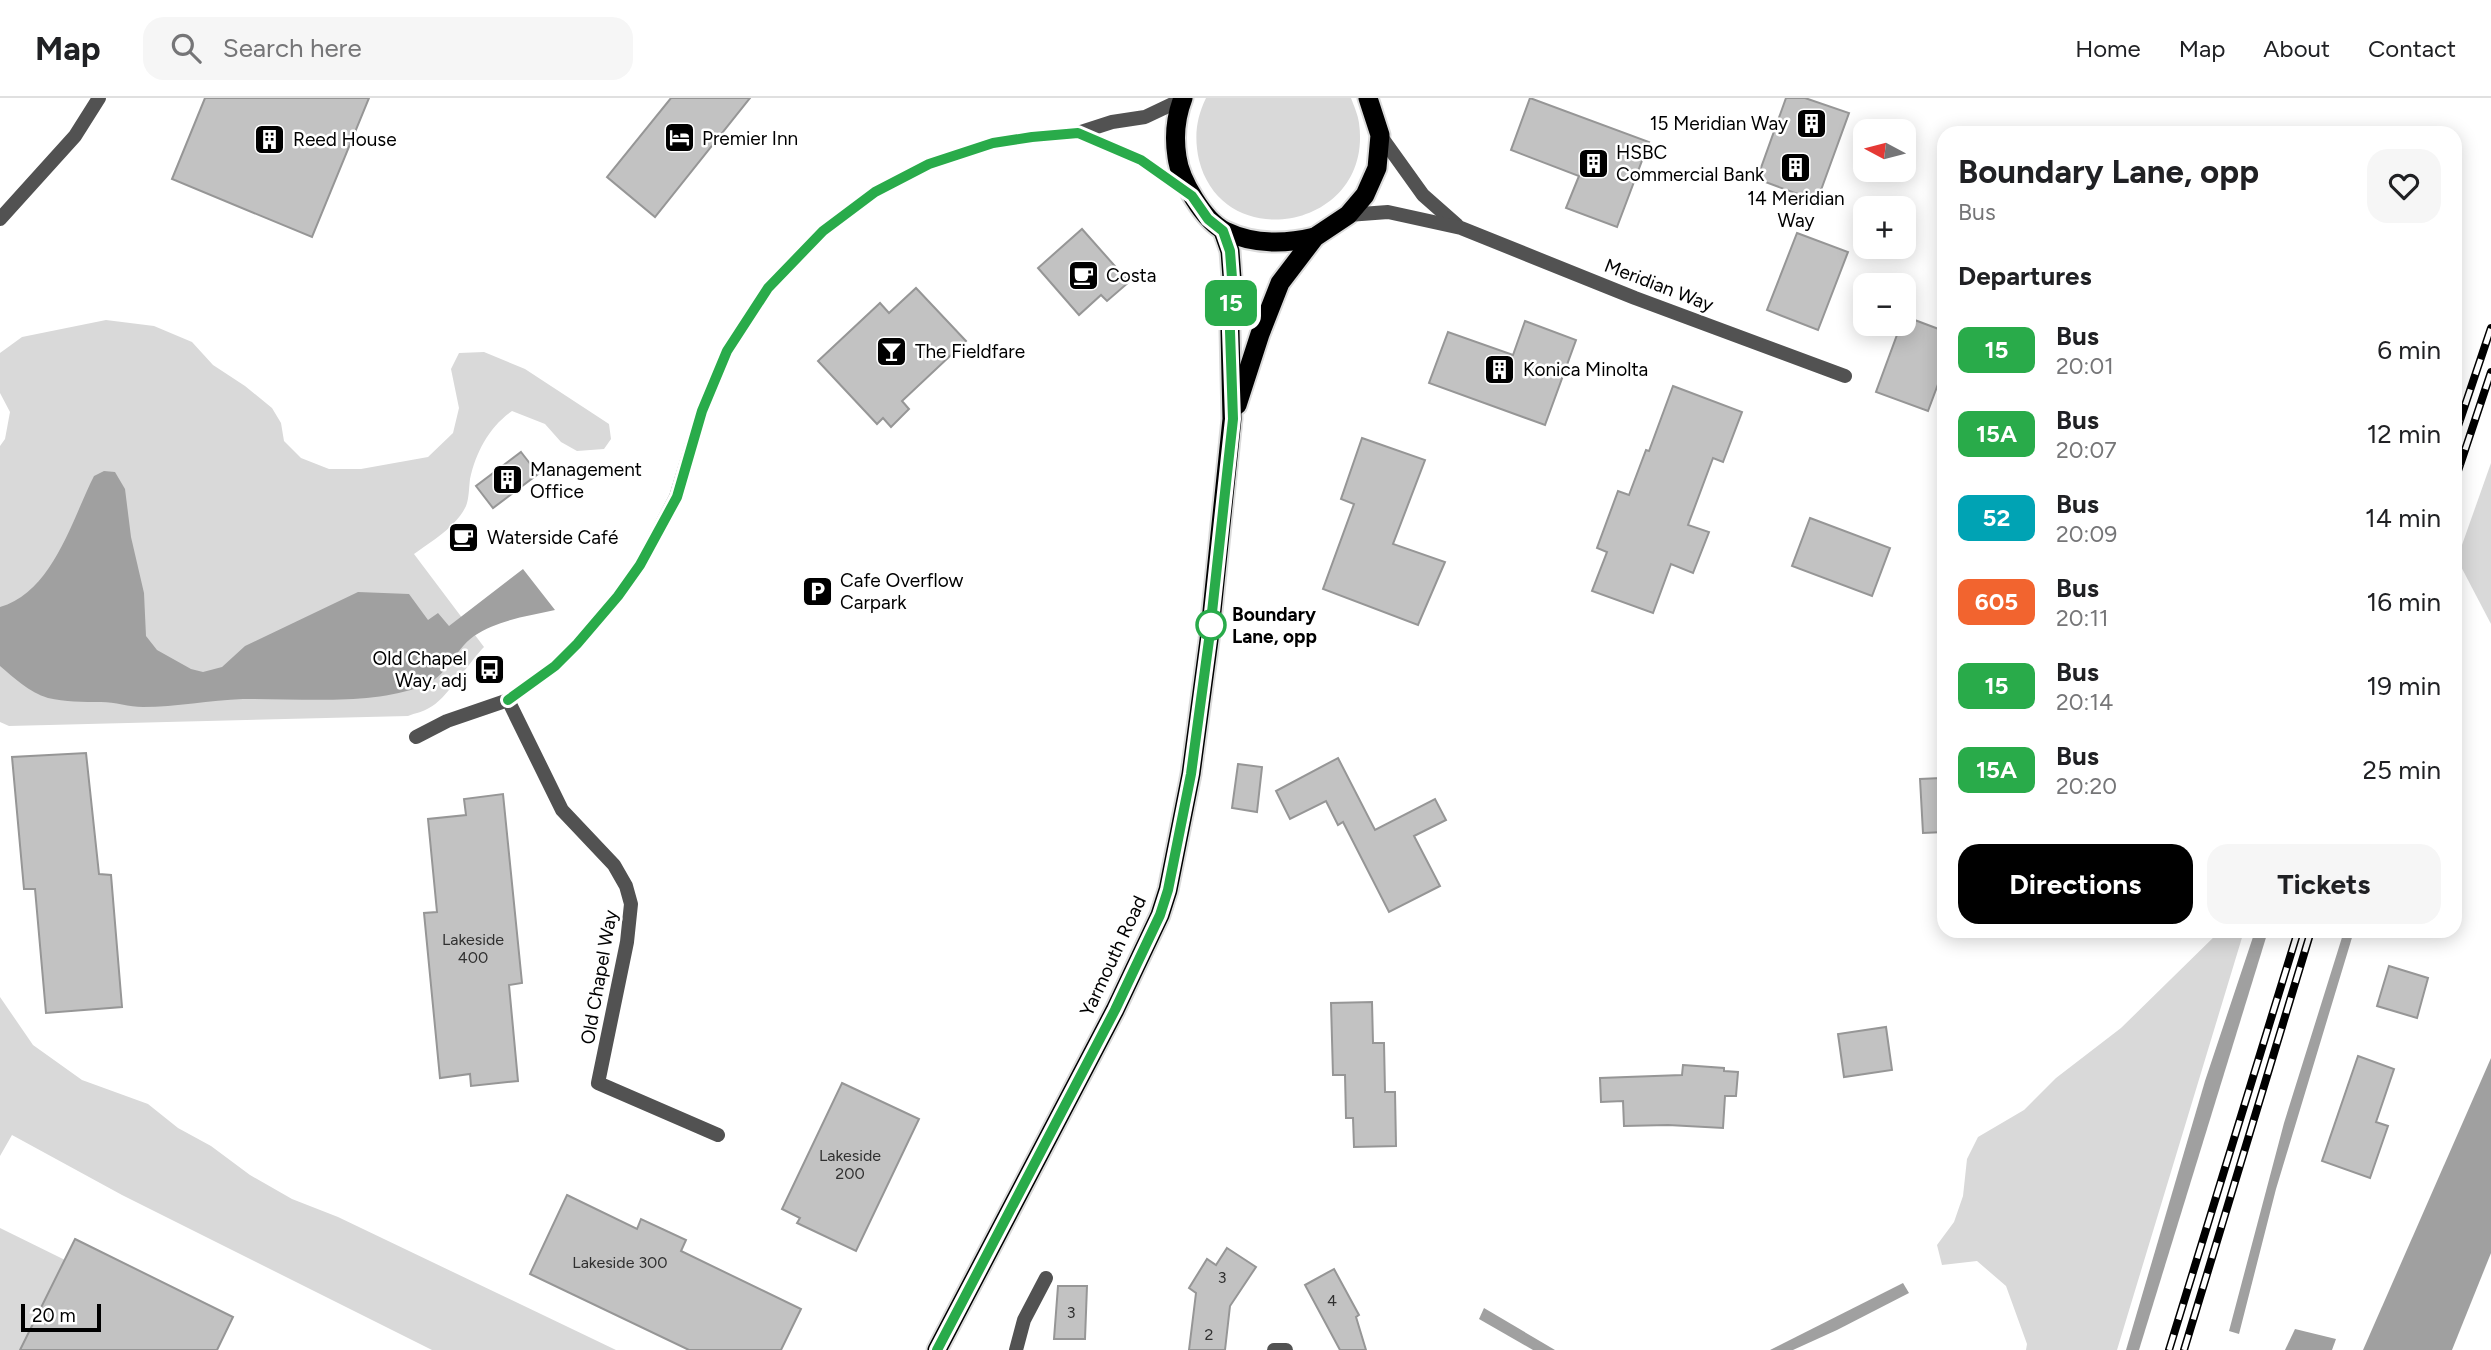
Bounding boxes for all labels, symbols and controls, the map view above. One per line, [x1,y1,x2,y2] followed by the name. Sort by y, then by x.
[143,17,633,80] search box
[35,29,101,68] text: Map
[167,29,205,67] icon: search
[223,32,362,64] text: Search here
[2075,34,2141,63] text: Home
[2179,34,2225,63] text: Map
[2263,34,2330,63] text: About
[2368,34,2456,63] text: Contact
[1794,106,1828,140] building icon: 15 Meridian Way
[1650,112,1788,135] place label: 15 Meridian Way
[1853,119,1916,182] north arrow
[1853,119,1916,336] map controls
[662,121,696,155] hotel icon: Premier Inn
[253,122,287,156] building icon: Reed House
[702,127,798,150] place label: Premier Inn
[293,128,397,151] place label: Reed House
[1616,141,1765,186] place label: HSBC Commercial Bank
[1576,146,1610,180] building icon: HSBC Commercial Bank
[2367,149,2441,223] button: heart
[1779,150,1813,184] building icon: 14 Meridian Way
[1958,152,2259,191] text: Boundary Lane, opp
[1747,187,1845,232] place label: 14 Meridian Way
[1853,196,1916,259] button: +
[1958,198,1996,226] text: Bus
[1601,254,1717,316] street label: Meridian Way
[1066,258,1100,292] cafe icon: Costa
[1958,260,2092,292] text: Departures
[1106,264,1156,287] place label: Costa
[1853,273,1916,336] button: −
[1200,280,1262,326] line badge: 15
[1219,288,1243,317] text: 15
[2056,320,2099,352] text: Bus
[875,334,909,368] bar icon: The Fieldfare
[2377,334,2441,366] text: 6 min
[1984,335,2009,364] text: 15
[915,340,1025,363] place label: The Fieldfare
[1483,352,1517,386] building icon: Konica Minolta
[2056,352,2114,380] text: 20:01
[1523,358,1648,381] place label: Konica Minolta
[2056,404,2099,436] text: Bus
[2367,418,2441,450] text: 12 min
[1976,419,2017,448] text: 15A
[2056,436,2117,464] text: 20:07
[530,458,642,503] place label: Management Office
[490,463,524,497] building icon: Management Office
[2056,488,2099,520] text: Bus
[2365,502,2441,534] text: 14 min
[1983,503,2010,532] text: 52
[447,520,481,554] cafe icon: Waterside Café
[2056,520,2117,548] text: 20:09
[487,526,618,549] place label: Waterside Café
[840,569,964,614] place label: Cafe Overflow Carpark
[2056,572,2099,604] text: Bus
[800,574,834,608] parking icon: Cafe Overflow Carpark
[2366,586,2441,618] text: 16 min
[1975,587,2018,616] text: 605
[1232,603,1317,648] place label: Boundary Lane, opp
[2056,604,2108,632] text: 20:11
[1196,610,1226,640] marker: Boundary Lane, opp
[372,647,467,692] place label: Old Chapel Way, adj
[473,652,507,686] bus stop icon: Old Chapel Way, adj
[2056,656,2099,688] text: Bus
[2366,670,2441,702] text: 19 min
[1984,671,2009,700] text: 15
[2056,688,2113,716] text: 20:14
[2056,740,2099,772] text: Bus
[2362,754,2441,786] text: 25 min
[1976,755,2017,784] text: 15A
[2056,772,2117,800] text: 20:20
[1958,844,2193,924] button: Directions
[2207,844,2441,924] button: Tickets
[1075,892,1151,1020] street label: Yarmouth Road
[576,908,622,1046] street label: Old Chapel Way
[442,930,504,967] house number: Lakeside 400
[819,1146,881,1183] house number: Lakeside 200
[572,1253,668,1272] house number: Lakeside 300
[1218,1268,1226,1287] house number: 3
[1327,1291,1337,1310] house number: 4
[21,1301,102,1333] scale bar
[1067,1303,1075,1322] house number: 3
[32,1304,76,1327] text: 20 m
[1205,1325,1213,1344] house number: 2

